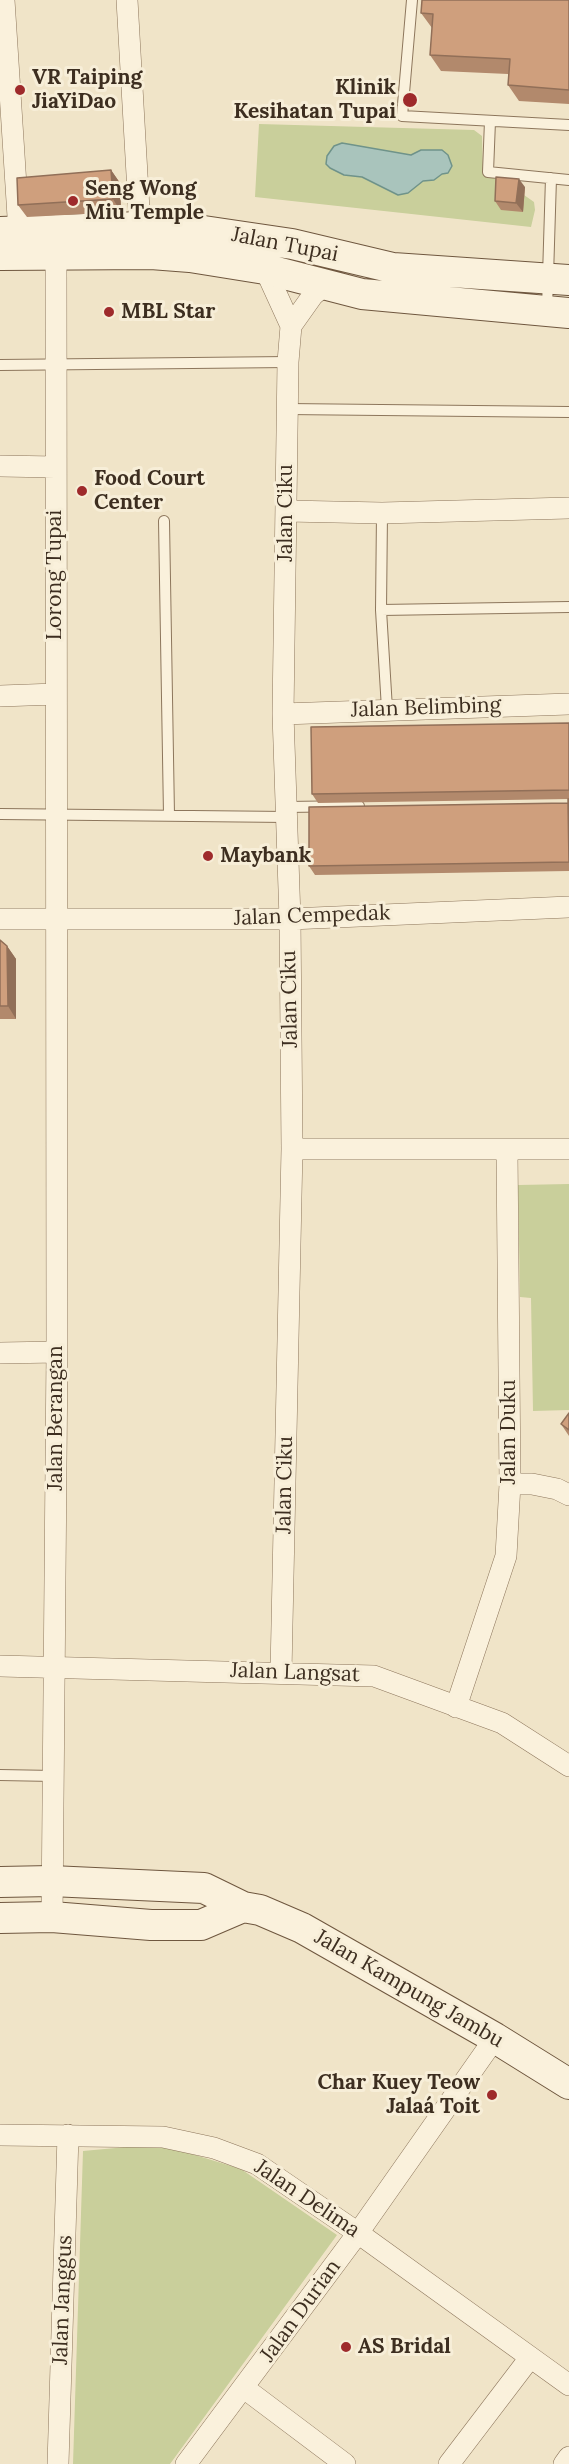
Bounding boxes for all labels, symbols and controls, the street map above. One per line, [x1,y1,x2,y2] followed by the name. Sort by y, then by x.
[32,65,142,115] place label: VR Taiping JiaYiDao
[234,75,396,125] place label: Klinik Kesihatan Tupai
[13,83,27,97] marker: VR Taiping JiaYiDao
[401,91,419,109] marker: Klinik Kesihatan Tupai
[85,176,204,226] place label: Seng Wong Miu Temple
[66,194,80,208] marker: Seng Wong Miu Temple
[230,222,340,268] street label: Jalan Tupai
[121,299,215,325] place label: MBL Star
[102,305,116,319] marker: MBL Star
[273,464,299,562] street label: Jalan Ciku
[94,466,205,516] place label: Food Court Center
[75,484,89,498] marker: Food Court Center
[42,510,68,640] street label: Lorong Tupai
[350,693,502,723] street label: Jalan Belimbing
[220,843,311,869] place label: Maybank
[201,849,215,863] marker: Maybank
[233,901,391,931] street label: Jalan Cempedak
[277,950,303,1048] street label: Jalan Ciku
[43,1345,69,1491] street label: Jalan Berangan
[496,1379,522,1485] street label: Jalan Duku
[272,1436,298,1534] street label: Jalan Ciku
[230,1658,360,1688] street label: Jalan Langsat
[310,1925,508,2053] street label: Jalan Kampung Jambu
[318,2070,480,2120] place label: Char Kuey Teow Jalaá Toit
[485,2088,499,2102] marker: Char Kuey Teow Jalaá Toit
[250,2155,364,2243] street label: Jalan Delima
[48,2235,78,2365] street label: Jalan Janggus
[256,2255,346,2367] street label: Jalan Durian
[358,2334,451,2360] place label: AS Bridal
[339,2340,353,2354] marker: AS Bridal

